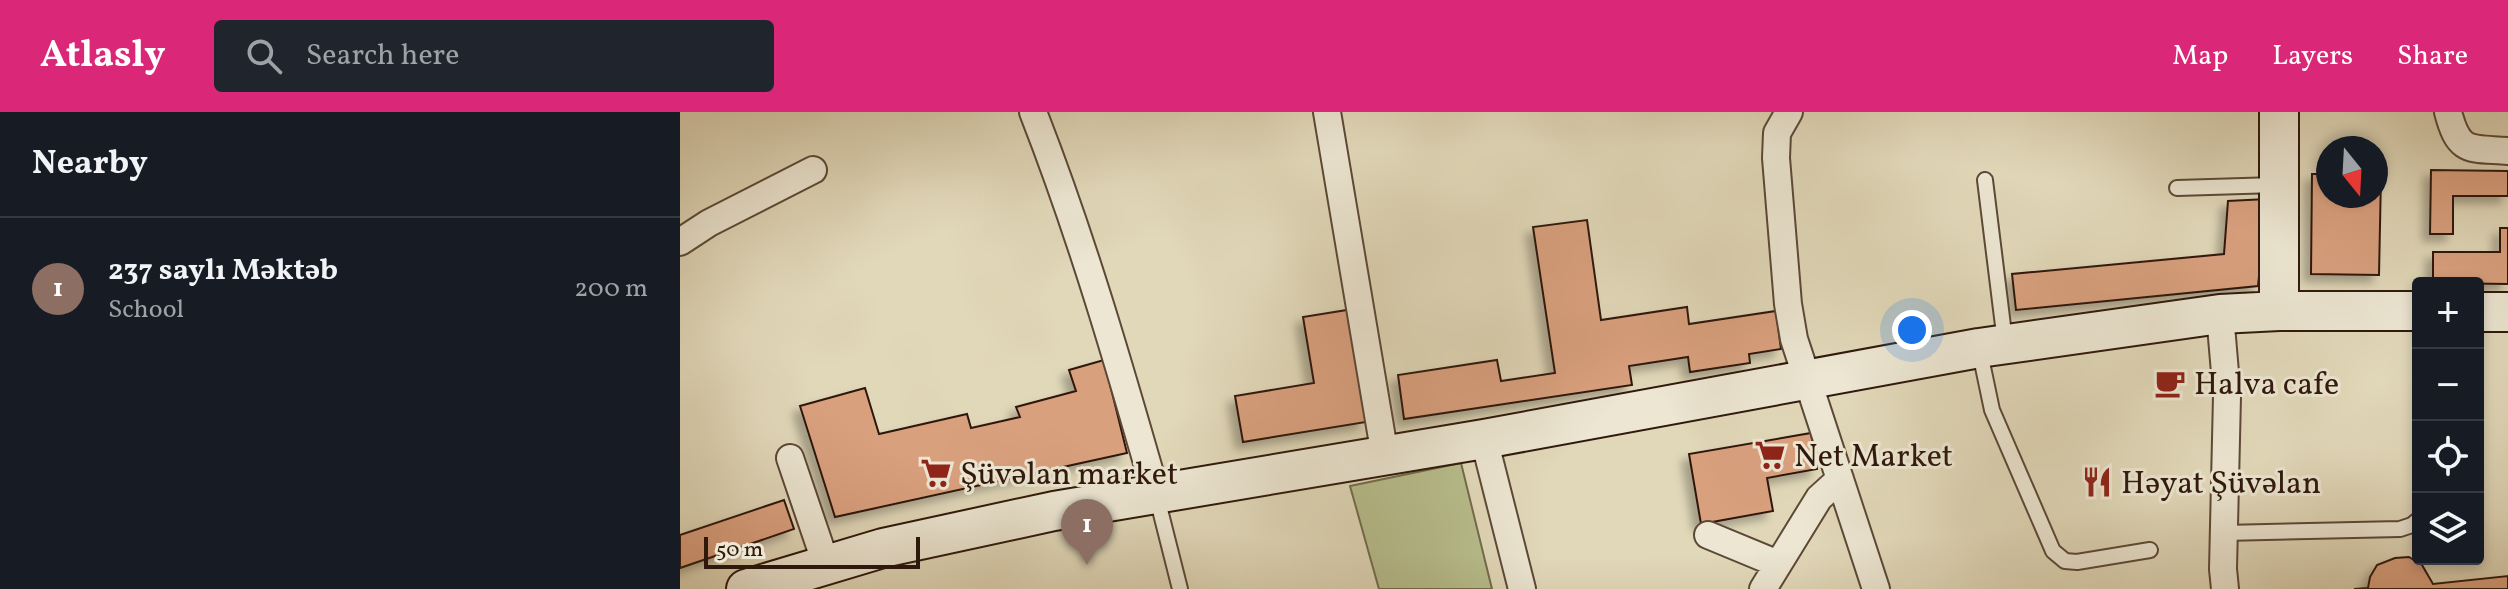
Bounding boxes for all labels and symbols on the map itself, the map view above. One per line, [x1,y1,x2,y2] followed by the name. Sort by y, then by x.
[2316,136,2388,208] north arrow
[1892,310,1932,350] your location
[2194,364,2339,408] place label: Halva cafe
[2153,366,2187,400] cafe icon: Halva cafe
[1794,436,1953,480] place label: Net Market
[1753,438,1787,472] supermarket icon: Net Market
[960,454,1178,498] place label: Şüvəlan market
[919,456,953,490] supermarket icon: Şüvəlan market
[2121,463,2321,507] place label: Həyat Şüvəlan
[2080,465,2114,499] restaurant icon: Həyat Şüvəlan
[1061,499,1113,565] pin: 1
[704,533,920,569] scale bar

